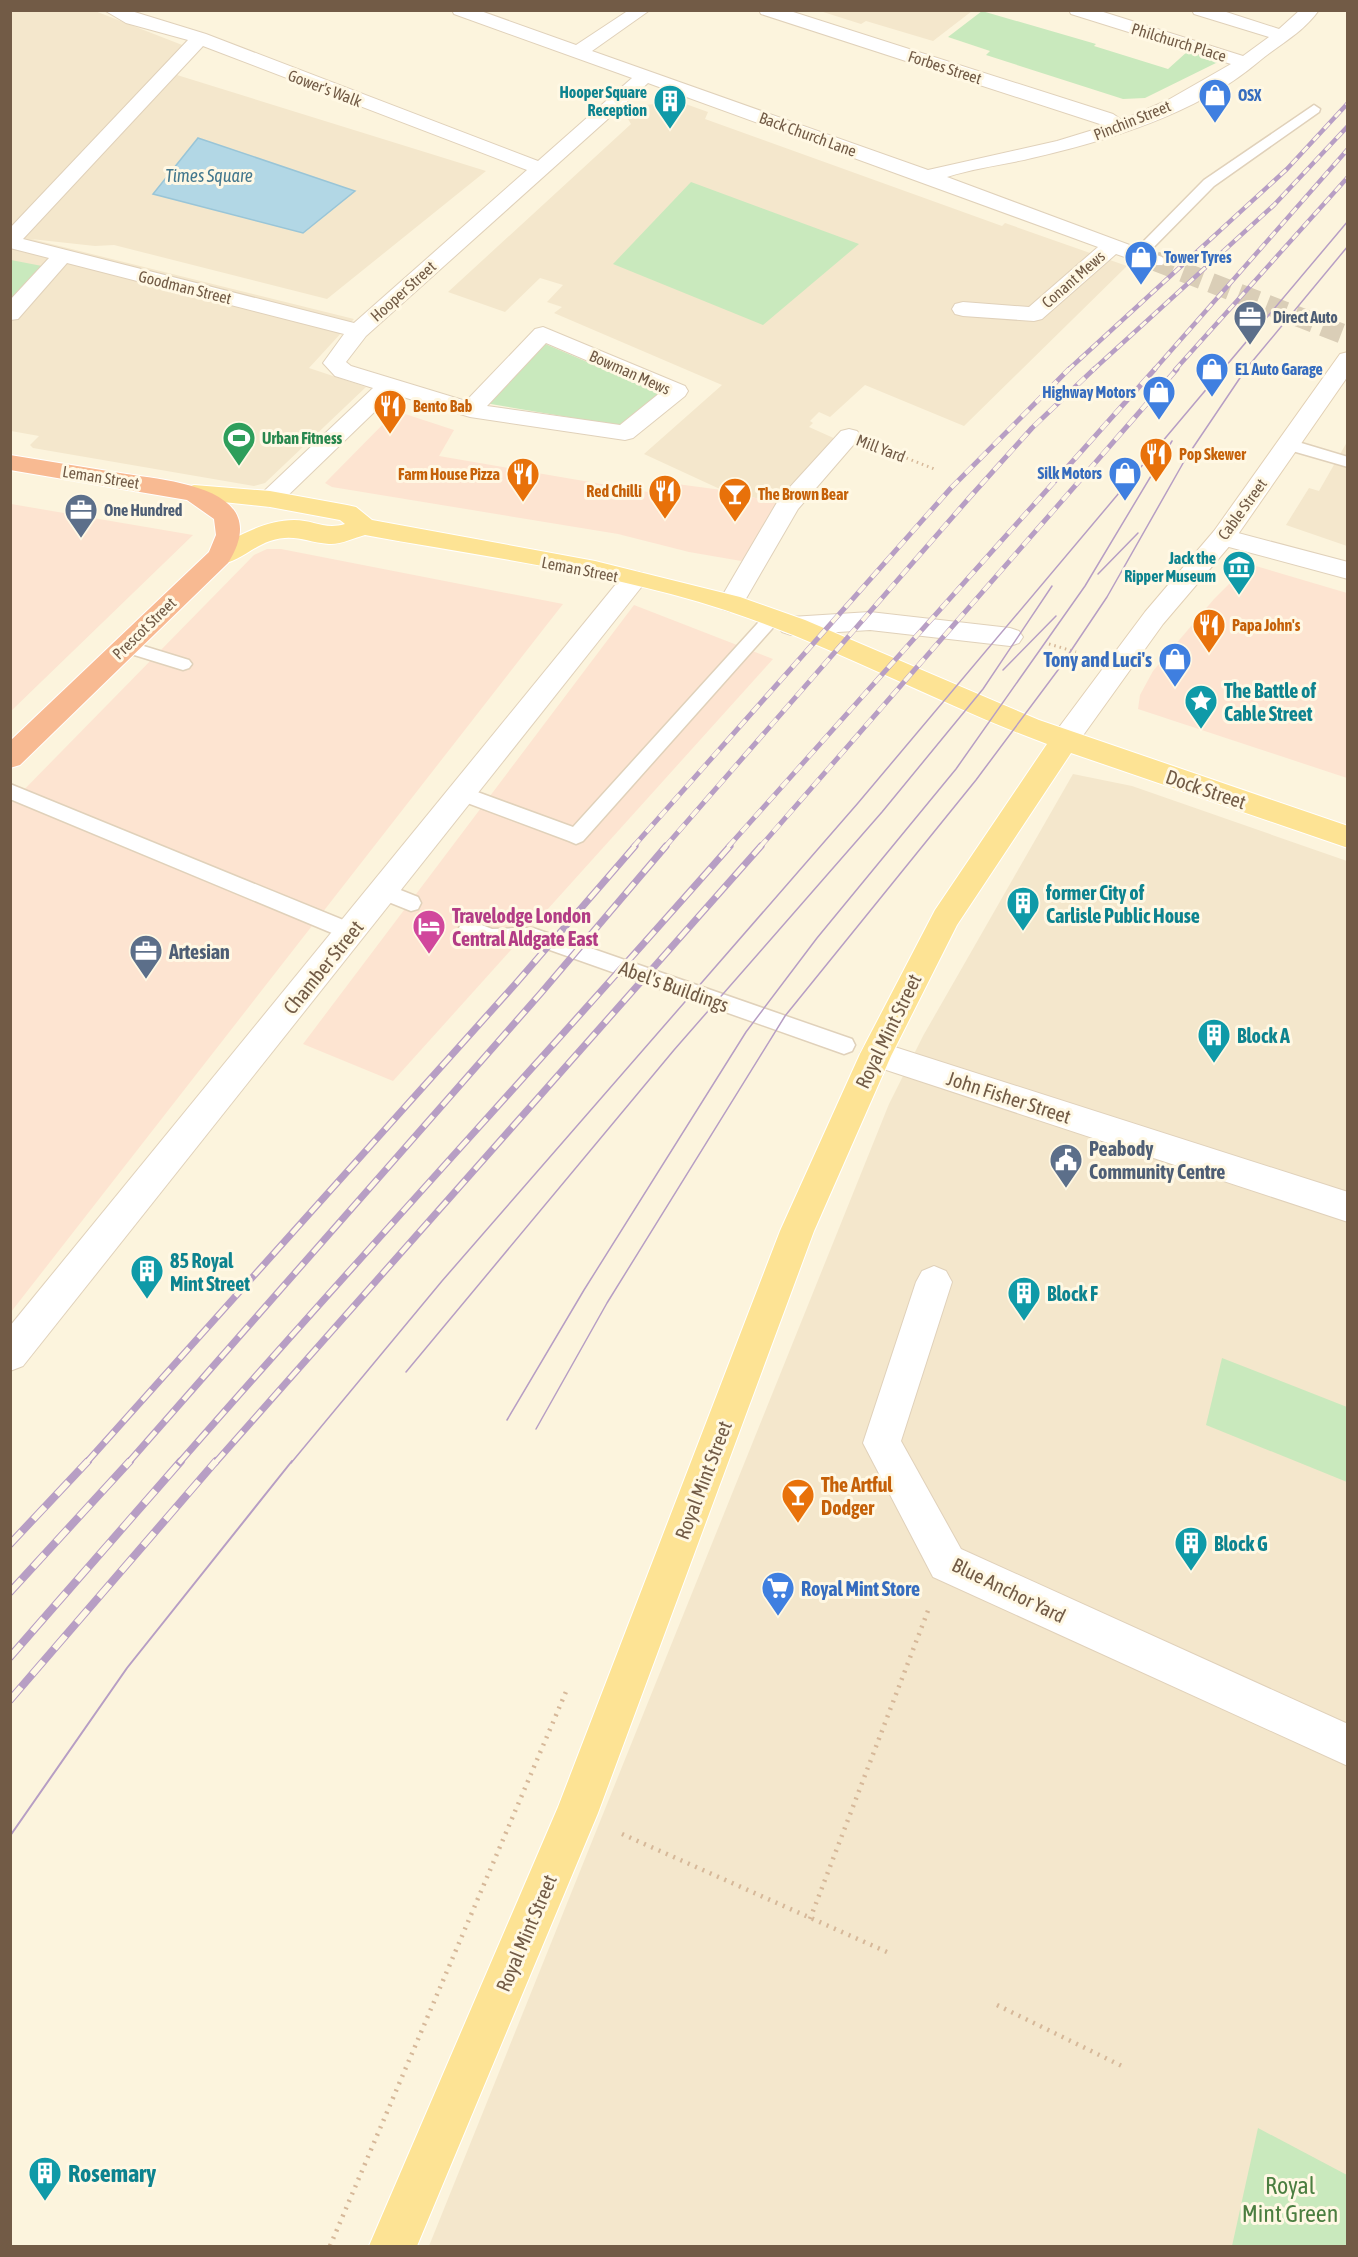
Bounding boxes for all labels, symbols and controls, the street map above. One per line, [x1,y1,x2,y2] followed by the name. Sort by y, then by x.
[1129,19,1229,65] street label: Philchurch Place
[906,47,984,87] street label: Forbes Street
[286,66,364,110] street label: Gower's Walk
[1197,77,1233,124] shop icon: OSX
[559,83,647,119] place label: Hooper Square Reception
[652,83,688,130] building icon: Hooper Square Reception
[1238,86,1262,104] place label: OSX
[1091,96,1173,144] street label: Pinchin Street
[757,108,859,160] street label: Back Church Lane
[165,165,253,186] water label: Times Square
[1123,239,1159,286] shop icon: Tower Tyres
[1038,247,1108,311] street label: Conant Mews
[1164,248,1232,266] place label: Tower Tyres
[367,257,440,326] street label: Hooper Street
[137,267,234,307] street label: Goodman Street
[1232,299,1268,346] office icon: Direct Auto
[1273,308,1338,326] place label: Direct Auto
[587,346,673,398] street label: Bowman Mews
[1194,351,1230,398] shop icon: E1 Auto Garage
[1235,360,1323,378] place label: E1 Auto Garage
[1141,374,1177,421] shop icon: Highway Motors
[1042,383,1136,401] place label: Highway Motors
[372,388,408,435] restaurant icon: Bento Bab
[413,397,473,415] place label: Bento Bab
[221,420,257,467] sports icon: Urban Fitness
[262,429,343,447] place label: Urban Fitness
[854,430,908,466] street label: Mill Yard
[1138,436,1174,483] restaurant icon: Pop Skewer
[1179,445,1246,463] place label: Pop Skewer
[1107,455,1143,502] shop icon: Silk Motors
[505,456,541,503] restaurant icon: Farm House Pizza
[61,462,141,492] street label: Leman Street
[1038,464,1102,482] place label: Silk Motors
[398,465,500,483] place label: Farm House Pizza
[647,473,683,520] restaurant icon: Red Chilli
[1214,475,1270,543] street label: Cable Street
[717,476,753,523] bar icon: The Brown Bear
[586,482,642,500] place label: Red Chilli
[758,485,848,503] place label: The Brown Bear
[63,492,99,539] office icon: One Hundred
[104,501,183,519] place label: One Hundred
[1124,549,1216,585] place label: Jack the Ripper Museum
[1221,549,1257,596] museum icon: Jack the Ripper Museum
[540,553,620,585] street label: Leman Street
[109,593,180,663] street label: Prescot Street
[1191,607,1227,654] restaurant icon: Papa John's
[1232,616,1301,634] place label: Papa John's
[1157,641,1193,688] shop icon: Tony and Luci's
[1043,648,1152,671] place label: Tony and Luci's
[1224,679,1317,725] place label: The Battle of Cable Street
[1183,683,1219,730] place icon: The Battle of Cable Street
[1163,765,1249,814] street label: Dock Street
[1045,881,1200,927] place label: former City of Carlisle Public House
[1005,885,1041,932] building icon: former City of Carlisle Public House
[452,904,599,950] place label: Travelodge London Central Aldgate East
[411,908,447,955] hotel icon: Travelodge London Central Aldgate East
[278,915,368,1018] street label: Chamber Street
[128,933,164,980] office icon: Artesian
[168,940,230,963] place label: Artesian
[616,956,732,1016] street label: Abel's Buildings
[850,970,926,1092] street label: Royal Mint Street
[1196,1017,1232,1064] building icon: Block A
[1237,1024,1290,1047] place label: Block A
[944,1066,1074,1128] street label: John Fisher Street
[1089,1137,1225,1183] place label: Peabody Community Centre
[1048,1142,1084,1189] public building icon: Peabody Community Centre
[170,1249,250,1295] place label: 85 Royal Mint Street
[129,1253,165,1300] building icon: 85 Royal Mint Street
[1006,1275,1042,1322] building icon: Block F
[1047,1282,1098,1305] place label: Block F
[670,1417,736,1542] street label: Royal Mint Street
[821,1473,893,1519] place label: The Artful Dodger
[780,1477,816,1524] bar icon: The Artful Dodger
[1173,1525,1209,1572] building icon: Block G
[1214,1532,1268,1555] place label: Block G
[949,1553,1069,1627] street label: Blue Anchor Yard
[760,1570,796,1617] supermarket icon: Royal Mint Store
[801,1577,920,1600] place label: Royal Mint Store
[491,1871,561,1995] street label: Royal Mint Street
[27,2155,63,2202] building icon: Rosemary
[68,2160,156,2187] place label: Rosemary
[1242,2172,1338,2227] park label: Royal Mint Green

